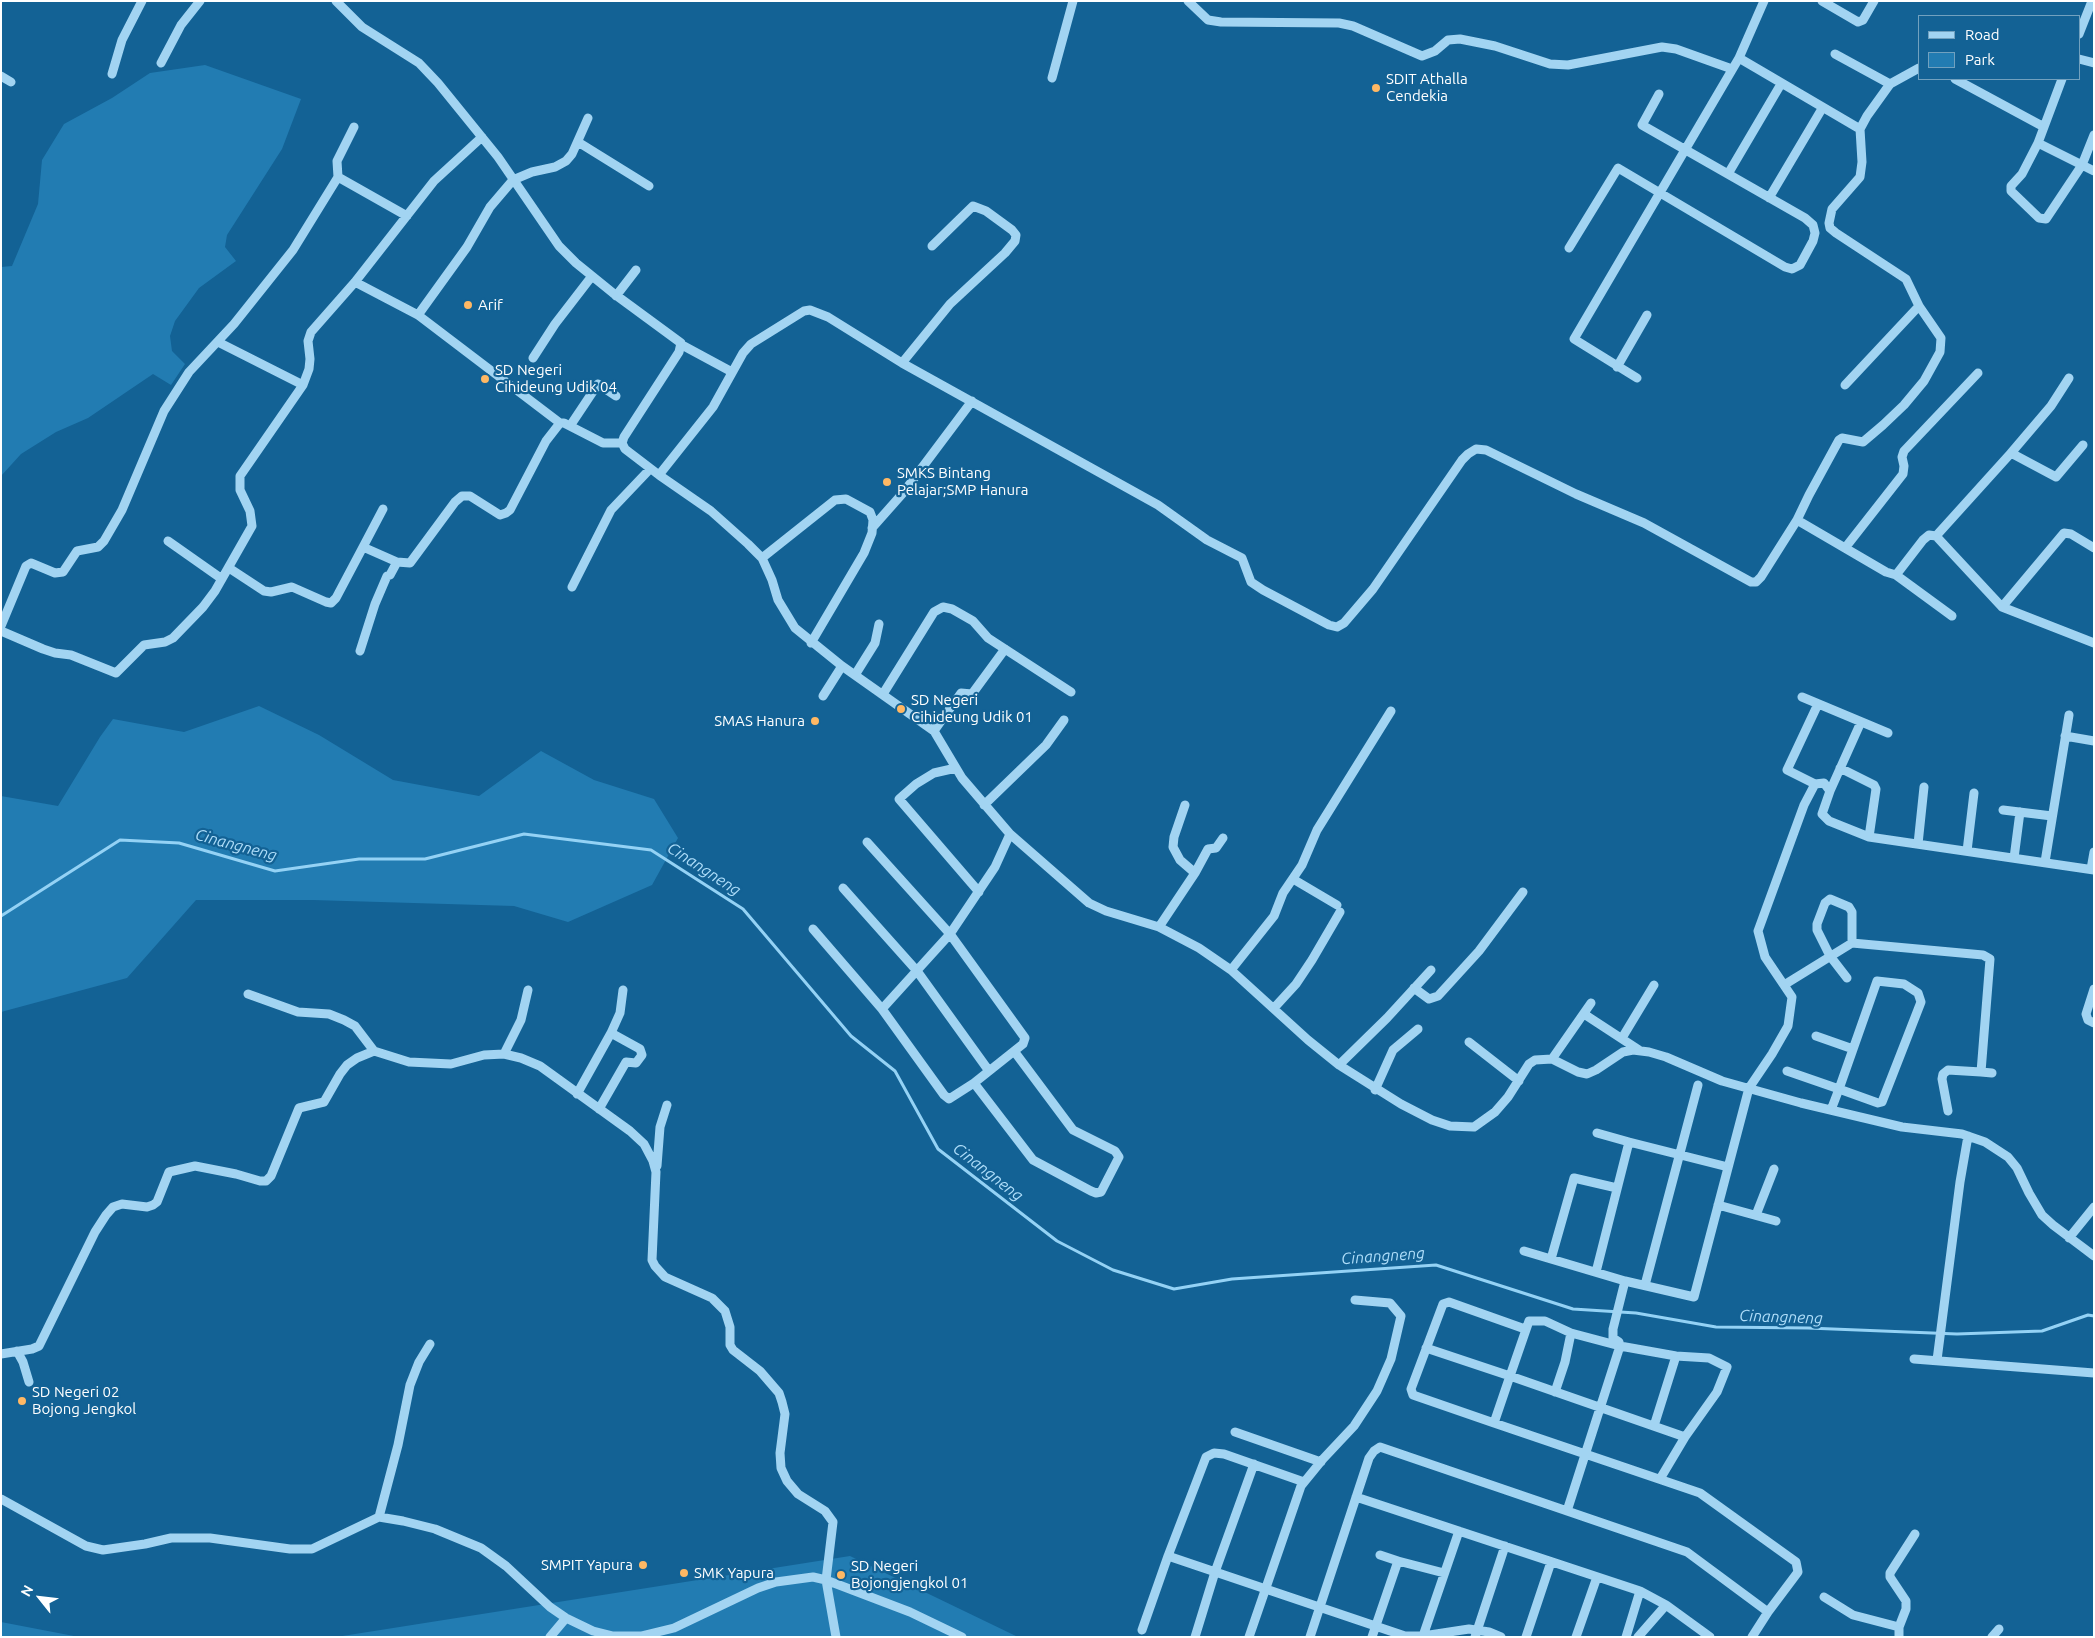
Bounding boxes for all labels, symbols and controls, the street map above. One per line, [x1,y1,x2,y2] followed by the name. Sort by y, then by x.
[1918,15,2080,80] legend
[1965,26,2000,43] text: Road
[1965,51,1995,68] text: Park
[1386,70,1468,105] place label: SDIT Athalla Cendekia
[1370,82,1382,94] marker: SDIT Athalla Cendekia
[478,296,503,314] place label: Arif
[462,299,474,311] marker: Arif
[495,361,617,396] place label: SD Negeri Cihideung Udik 04
[479,373,491,385] marker: SD Negeri Cihideung Udik 04
[897,464,1028,499] place label: SMKS Bintang Pelajar;SMP Hanura
[881,476,893,488] marker: SMKS Bintang Pelajar;SMP Hanura
[911,691,1033,726] place label: SD Negeri Cihideung Udik 01
[895,703,907,715] marker: SD Negeri Cihideung Udik 01
[714,712,805,730] place label: SMAS Hanura
[809,715,821,727] marker: SMAS Hanura
[193,825,279,865] water label: Cinangneng
[664,838,744,900] water label: Cinangneng
[949,1139,1027,1205] water label: Cinangneng
[1341,1244,1425,1268] water label: Cinangneng
[1739,1306,1823,1328] water label: Cinangneng
[32,1383,136,1418] place label: SD Negeri 02 Bojong Jengkol
[16,1395,28,1407] marker: SD Negeri 02 Bojong Jengkol
[541,1556,633,1574] place label: SMPIT Yapura
[851,1557,968,1592] place label: SD Negeri Bojongjengkol 01
[637,1559,649,1571] marker: SMPIT Yapura
[694,1564,774,1582] place label: SMK Yapura
[678,1567,690,1579] marker: SMK Yapura
[835,1569,847,1581] marker: SD Negeri Bojongjengkol 01
[15,1573,65,1623] north arrow
[17,1582,36,1599] text: N

